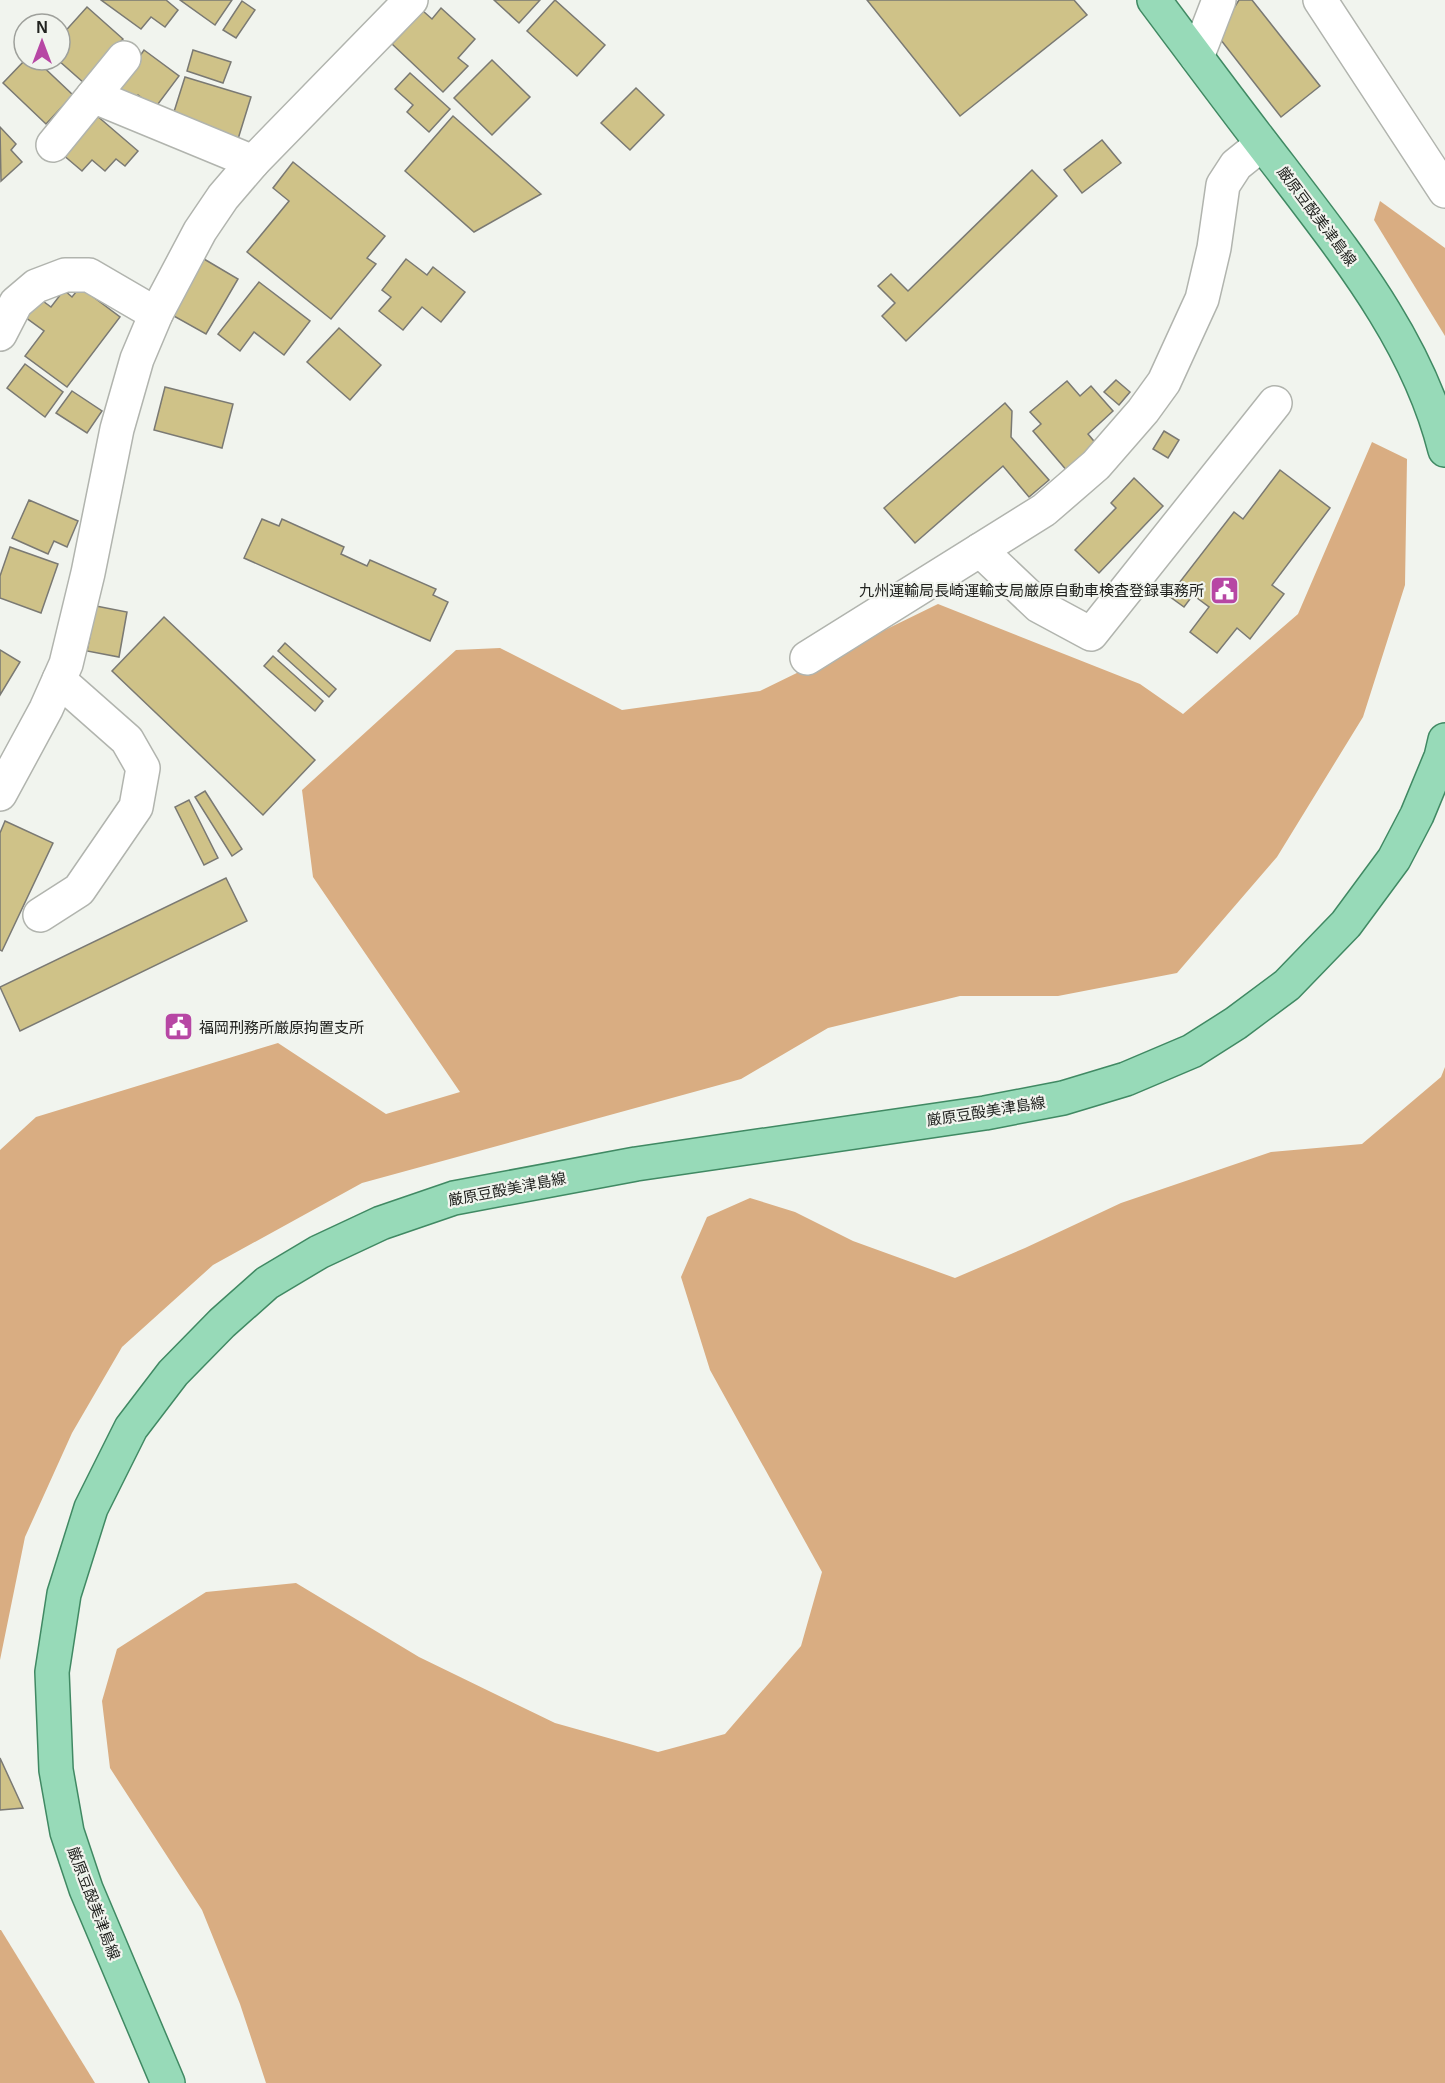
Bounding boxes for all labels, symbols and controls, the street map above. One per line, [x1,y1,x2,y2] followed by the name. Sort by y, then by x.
[12,12,72,72] north arrow
[36,19,48,36] text: N
[1274,163,1360,269] street label: 厳原豆酘美津島線
[1209,574,1241,606] public building icon: 九州運輸局長崎運輸支局厳原自動車検査登録事務所
[859,582,1204,599] place label: 九州運輸局長崎運輸支局厳原自動車検査登録事務所
[162,1011,194,1043] public building icon: 福岡刑務所厳原拘置支所
[199,1019,364,1036] place label: 福岡刑務所厳原拘置支所
[925,1093,1047,1129] street label: 厳原豆酘美津島線
[446,1169,568,1209] street label: 厳原豆酘美津島線
[65,1844,123,1962] street label: 厳原豆酘美津島線

